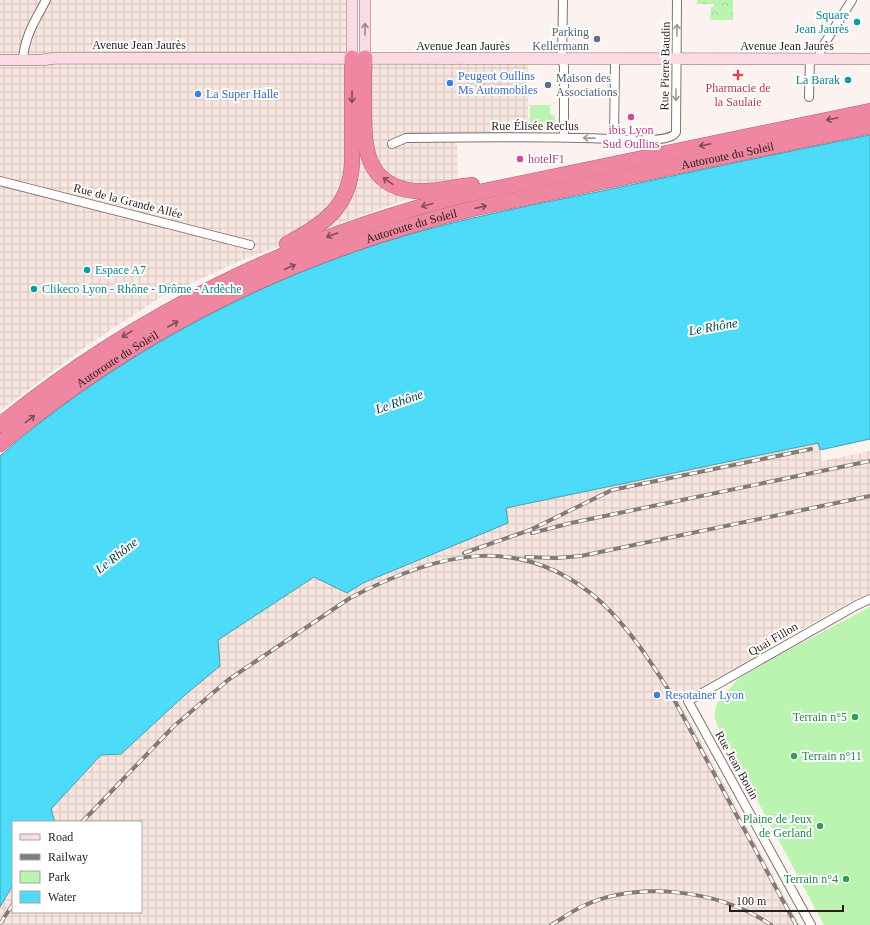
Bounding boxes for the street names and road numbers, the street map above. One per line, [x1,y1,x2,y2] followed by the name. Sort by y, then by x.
[657,22,673,110] street label: Rue Pierre Baudin
[92,38,186,52] street label: Avenue Jean Jaurès
[416,39,510,53] street label: Avenue Jean Jaurès
[740,39,834,53] street label: Avenue Jean Jaurès
[491,119,579,133] street label: Rue Élisée Reclus
[680,139,776,172] street label: Autoroute du Soleil
[72,181,184,221] street label: Rue de la Grande Allée
[364,206,459,246] street label: Autoroute du Soleil
[74,327,161,390] street label: Autoroute du Soleil
[746,619,800,659] street label: Quai Fillon
[712,728,762,802] street label: Rue Jean Bouin

